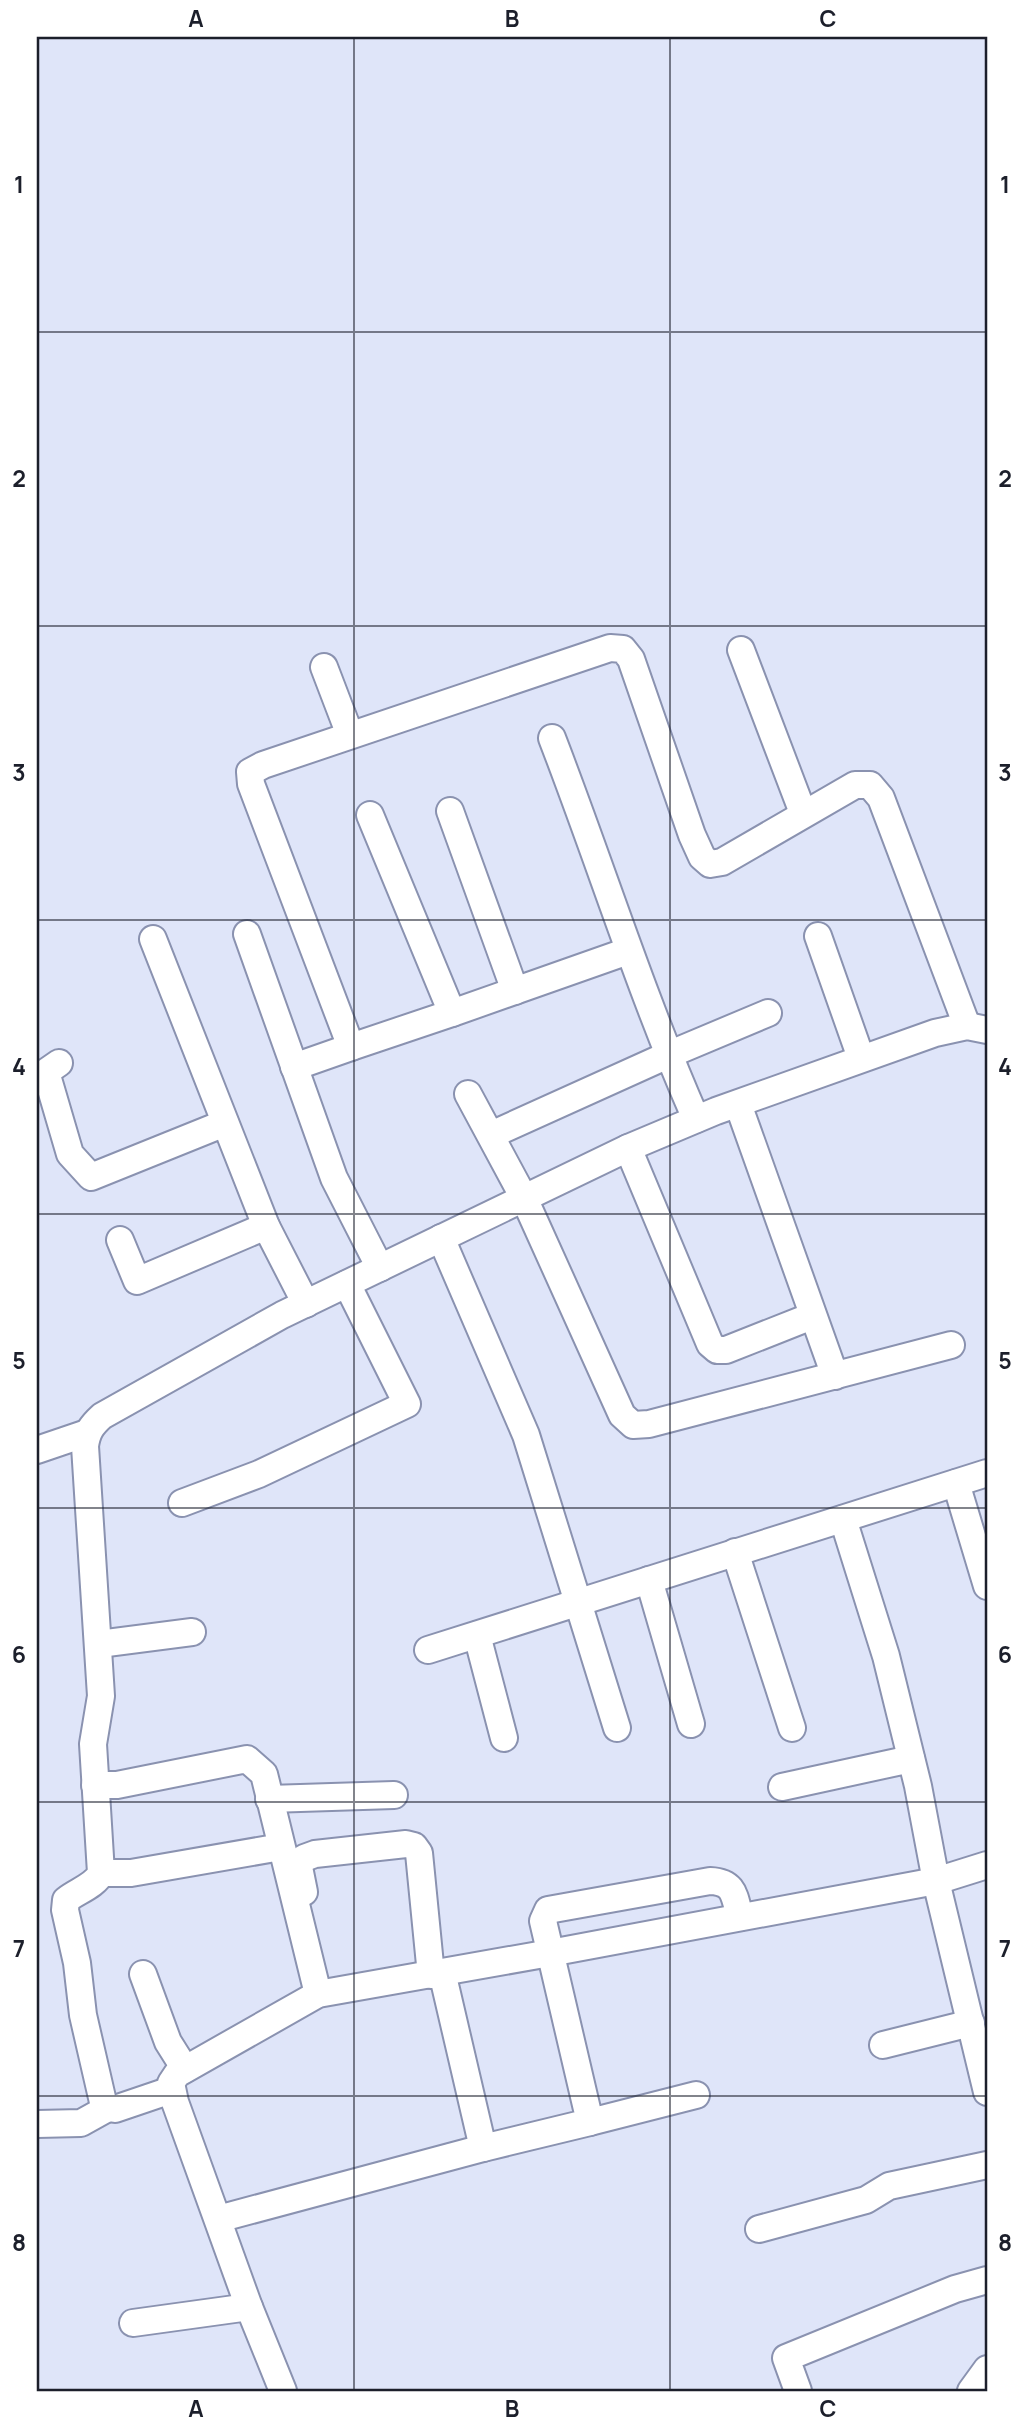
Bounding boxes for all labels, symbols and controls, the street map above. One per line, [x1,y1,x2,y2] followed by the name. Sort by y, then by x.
[188,2,204,34] text: A
[505,2,519,34] text: B
[820,2,837,34] text: C
[14,168,24,200] text: 1
[1000,168,1010,200] text: 1
[12,462,26,494] text: 2
[998,462,1012,494] text: 2
[12,756,26,788] text: 3
[998,756,1012,788] text: 3
[12,1050,26,1082] text: 4
[998,1050,1012,1082] text: 4
[12,1344,26,1376] text: 5
[998,1344,1012,1376] text: 5
[12,1638,26,1670] text: 6
[998,1638,1012,1670] text: 6
[13,1932,25,1964] text: 7
[999,1932,1011,1964] text: 7
[12,2226,26,2258] text: 8
[998,2226,1012,2258] text: 8
[188,2392,204,2424] text: A
[505,2392,519,2424] text: B
[820,2392,837,2424] text: C

